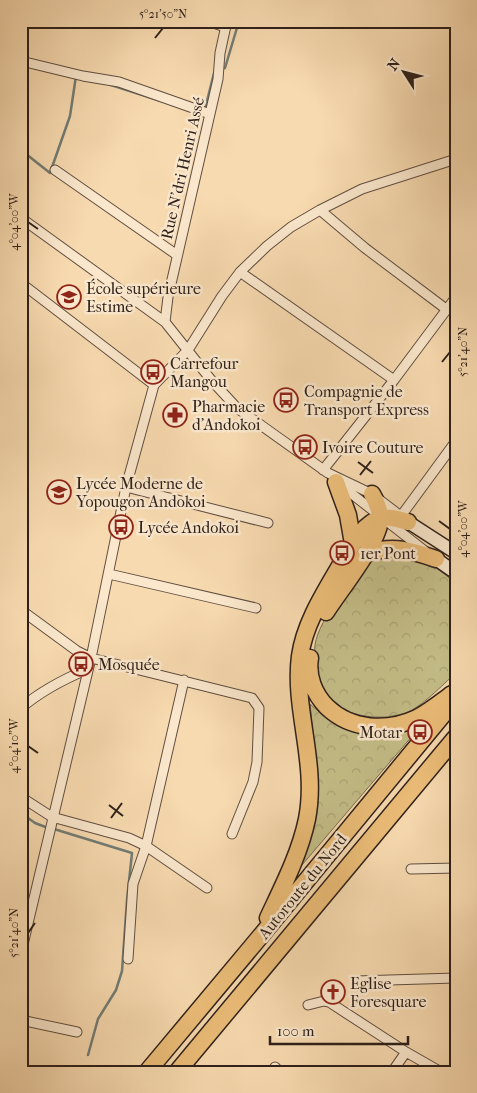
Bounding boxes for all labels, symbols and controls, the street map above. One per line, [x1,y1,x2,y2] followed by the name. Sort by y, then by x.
[139,7,187,21] text: 5°21'50"N
[380,48,430,98] north arrow
[384,55,404,74] text: N
[157,95,208,241] street label: Rue N’dri Henri Assé
[7,192,21,251] text: 4°04'00"W
[86,278,201,316] place label: École supérieure Estime
[56,284,82,310] school or university icon: École supérieure Estime
[456,327,470,377] text: 5°21'40"N
[170,354,239,391] place label: Carrefour Mangou
[140,359,166,385] bus stop icon: Carrefour Mangou
[304,382,429,419] place label: Compagnie de Transport Express
[273,387,299,413] bus stop icon: Compagnie de Transport Express
[192,397,265,434] place label: Pharmacie d’Andokoi
[162,402,188,428] pharmacy icon: Pharmacie d’Andokoi
[292,434,318,460] bus stop icon: Ivoire Couture
[322,438,424,457] place label: Ivoire Couture
[75,474,206,511] place label: Lycée Moderne de Yopougon Andokoi
[46,479,72,505] school or university icon: Lycée Moderne de Yopougon Andokoi
[456,499,470,558] text: 4°04'00"W
[108,514,134,540] bus stop icon: Lycée Andokoi
[138,518,239,537] place label: Lycée Andokoi
[329,540,355,566] bus stop icon: 1er Pont
[360,544,416,563] place label: 1er Pont
[68,651,94,677] bus stop icon: Mosquée
[98,655,160,674] place label: Mosquée
[7,717,21,773] text: 4°04'10"W
[407,719,433,745] bus stop icon: Motar
[360,723,402,742] place label: Motar
[253,830,351,944] street label: Autoroute du Nord
[7,908,21,958] text: 5°21'40"N
[350,974,427,1011] place label: Eglise Foresquare
[320,979,346,1005] church icon: Eglise Foresquare
[270,1013,407,1045] scale bar
[277,1022,315,1040] text: 100 m

